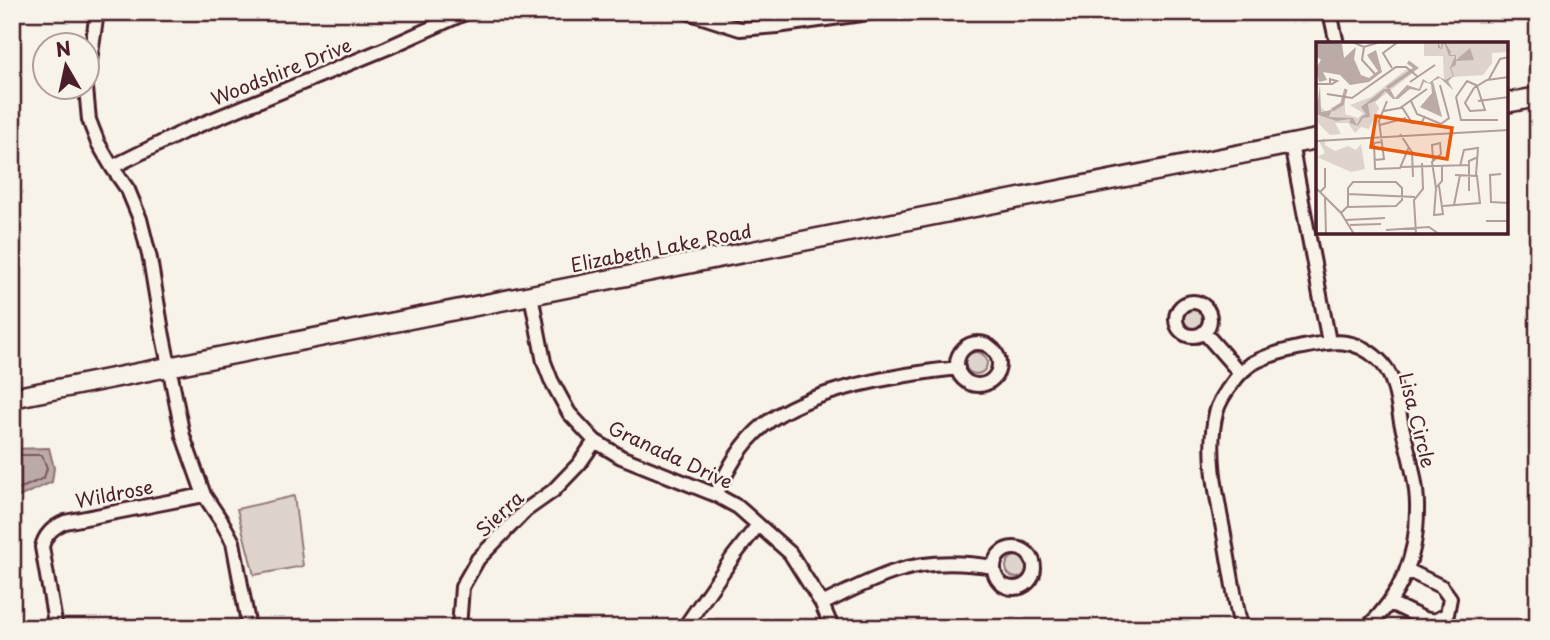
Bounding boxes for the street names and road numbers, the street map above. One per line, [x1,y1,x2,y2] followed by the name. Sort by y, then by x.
[207,30,355,112] street label: Woodshire Drive
[568,216,754,278] street label: Elizabeth Lake Road
[1393,369,1443,471] street label: Lisa Circle
[604,413,738,495] street label: Granada Drive
[73,472,155,514] street label: Wildrose
[469,483,529,543] street label: Sierra

